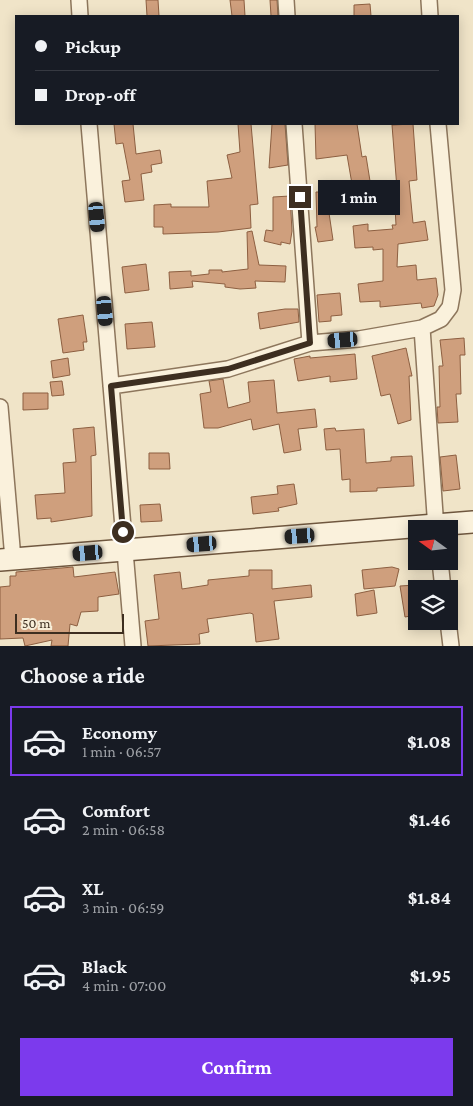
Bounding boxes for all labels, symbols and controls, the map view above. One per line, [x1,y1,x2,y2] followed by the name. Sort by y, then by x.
[65,36,121,57] text: Pickup
[65,84,136,105] text: Drop-off
[318,180,400,214] callout: 1 min
[289,186,311,208] route end
[341,189,377,206] text: 1 min
[88,201,105,233] car
[96,295,113,327] car
[327,331,358,349] car
[408,520,458,570] north arrow
[408,520,458,630] map controls
[112,521,134,543] route start
[284,527,315,545] car
[186,535,217,553] car
[72,544,103,562] car
[408,580,458,630] button: layers
[15,611,124,634] scale bar
[22,615,50,631] text: 50 m
[20,663,145,688] text: Choose a ride
[22,719,67,764] icon: car
[82,722,157,743] text: Economy
[407,731,451,752] text: $1.08
[82,743,161,760] text: 1 min · 06:57
[22,797,67,842] icon: car
[82,800,150,821] text: Comfort
[409,809,451,830] text: $1.46
[82,821,165,838] text: 2 min · 06:58
[22,875,67,920] icon: car
[82,878,104,899] text: XL
[408,887,451,908] text: $1.84
[82,899,164,916] text: 3 min · 06:59
[22,953,67,998] icon: car
[82,956,127,977] text: Black
[410,965,451,986] text: $1.95
[82,977,166,994] text: 4 min · 07:00
[20,1038,453,1096] button: Confirm

